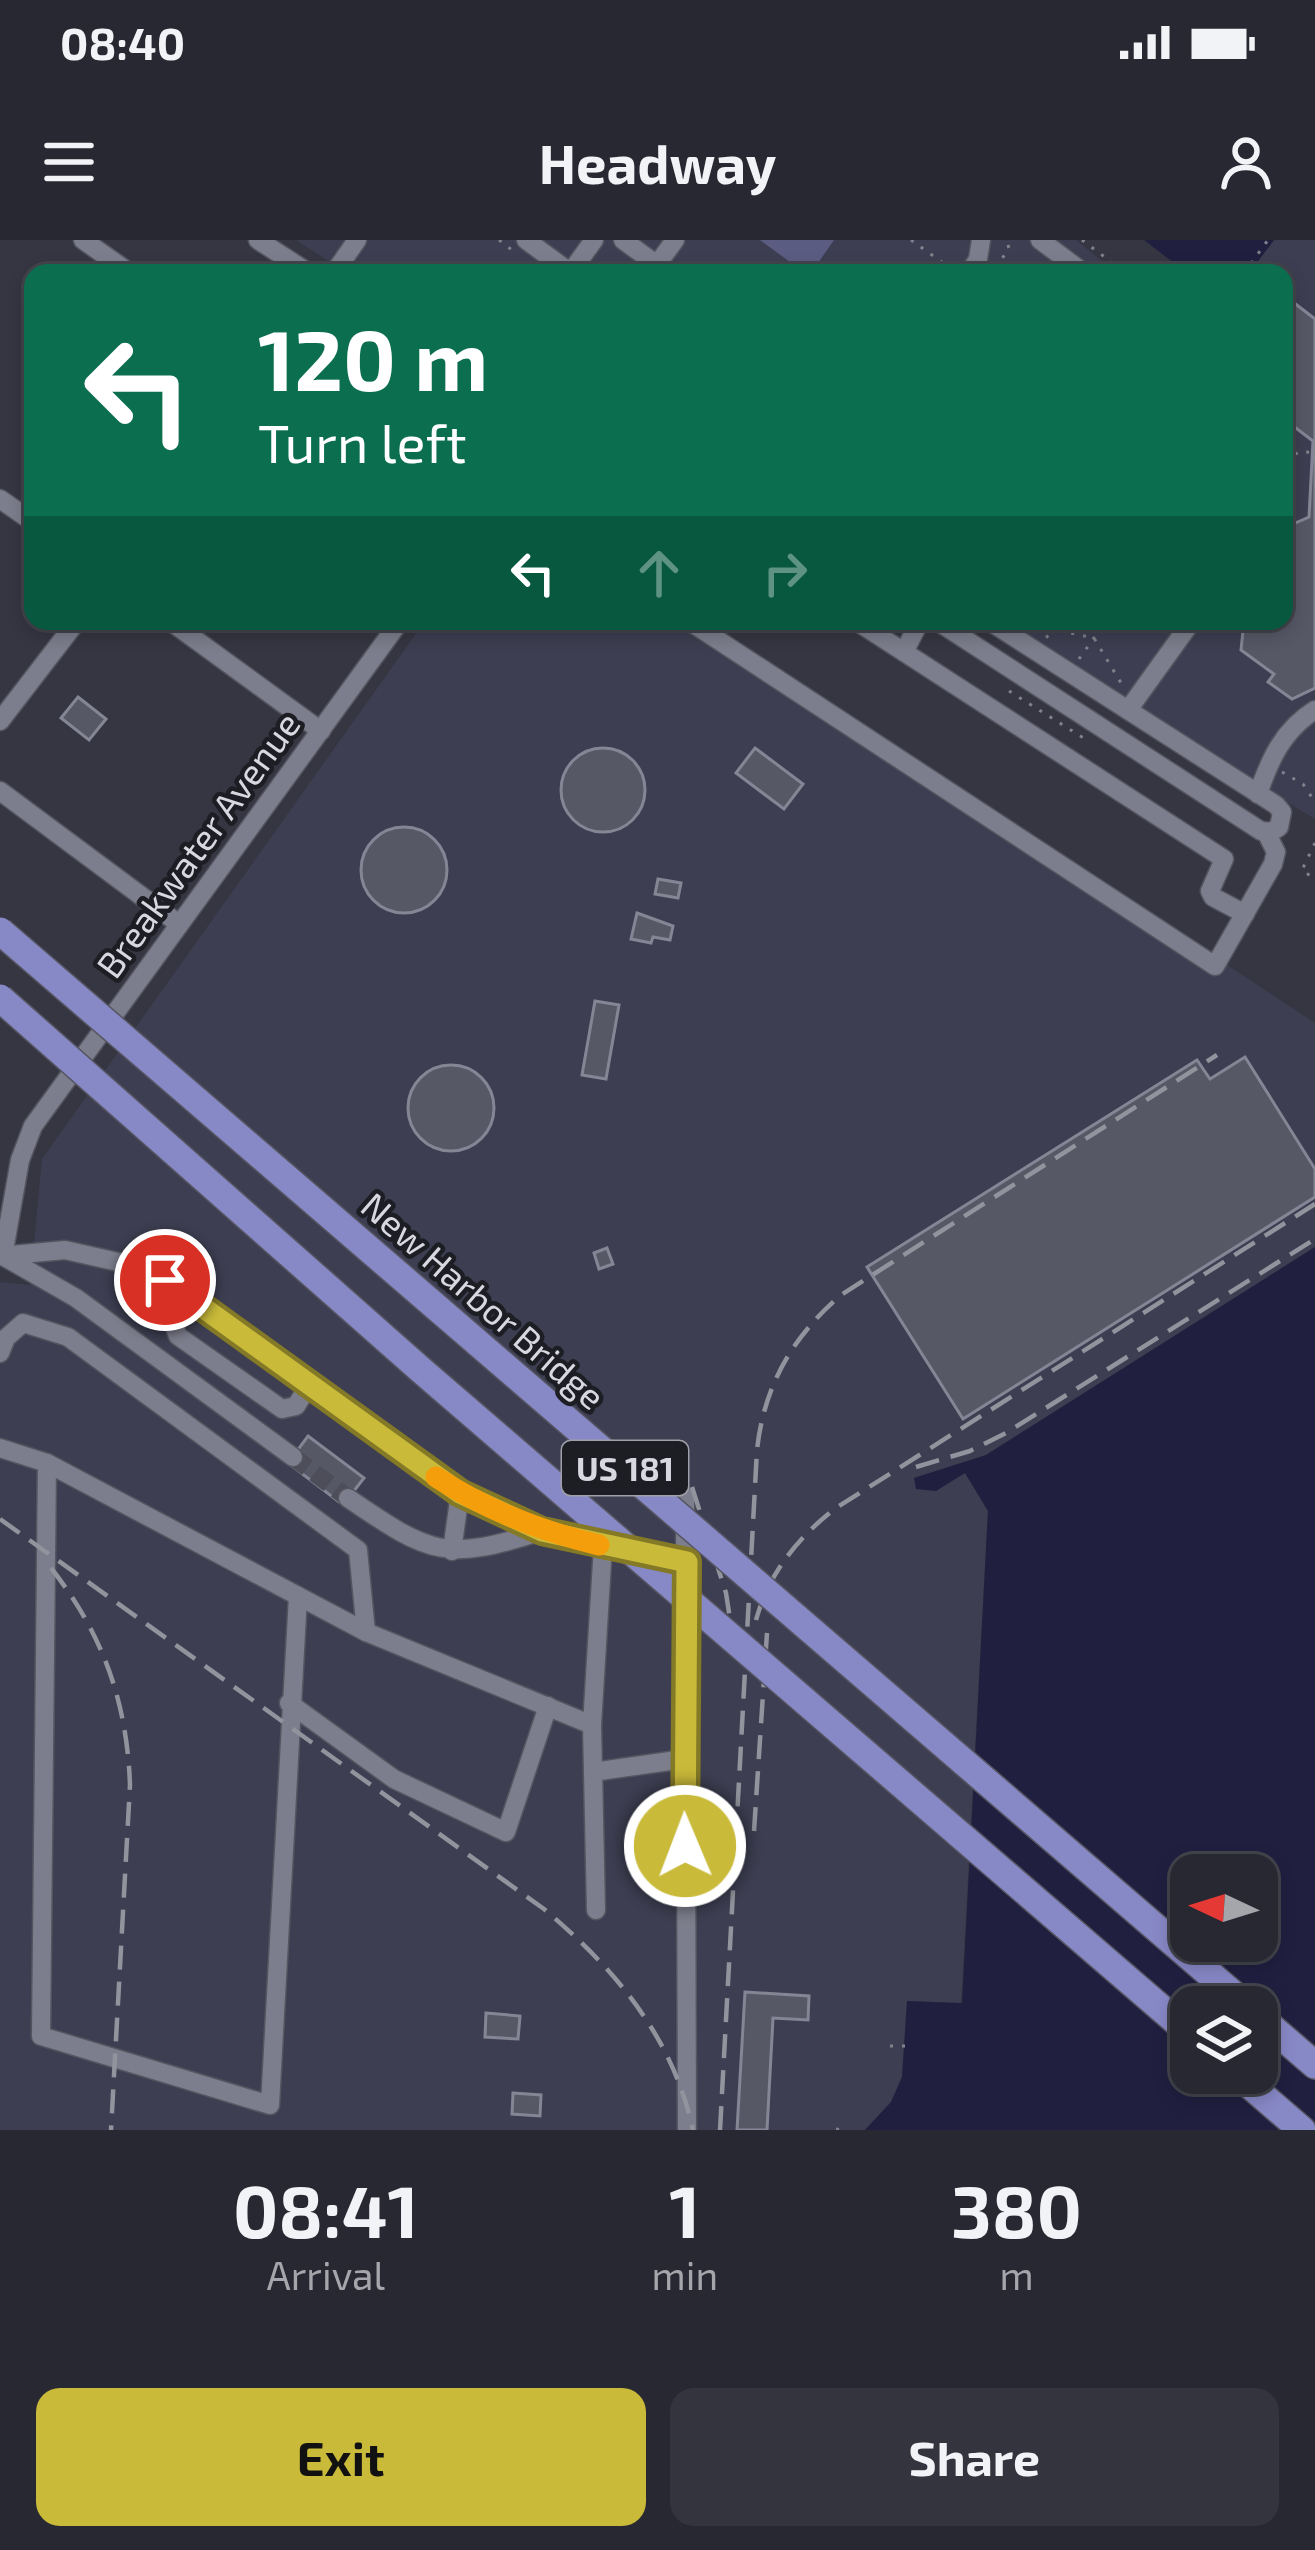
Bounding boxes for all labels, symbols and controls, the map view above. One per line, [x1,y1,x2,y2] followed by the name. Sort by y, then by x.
[60,15,185,69] text: 08:40
[36,129,102,195] icon: menu
[1213,129,1279,195] icon: person
[539,130,776,195] text: Headway
[258,307,488,408] text: 120 m
[60,312,216,468] icon: left
[258,409,467,474] text: Turn left
[500,540,566,606] icon: left
[626,540,692,606] icon: ahead
[752,540,818,606] icon: right
[86,703,308,985] street label: Breakwater Avenue
[354,1183,614,1417] street label: New Harbor Bridge
[114,1229,216,1331] pin
[132,1247,198,1313] icon: arrive
[562,1441,688,1495] road number: US 181
[622,1783,748,1909] position arrow
[1170,1854,1278,1962] north arrow
[1170,1854,1278,2094] map controls
[1170,1986,1278,2094] button: layers
[233,2166,419,2252] text: 08:41
[669,2166,700,2252] text: 1
[951,2166,1082,2252] text: 380
[266,2251,385,2298] text: Arrival
[652,2251,718,2298] text: min
[999,2251,1034,2298] text: m
[36,2388,646,2526] button: Exit
[670,2388,1279,2526] button: Share

